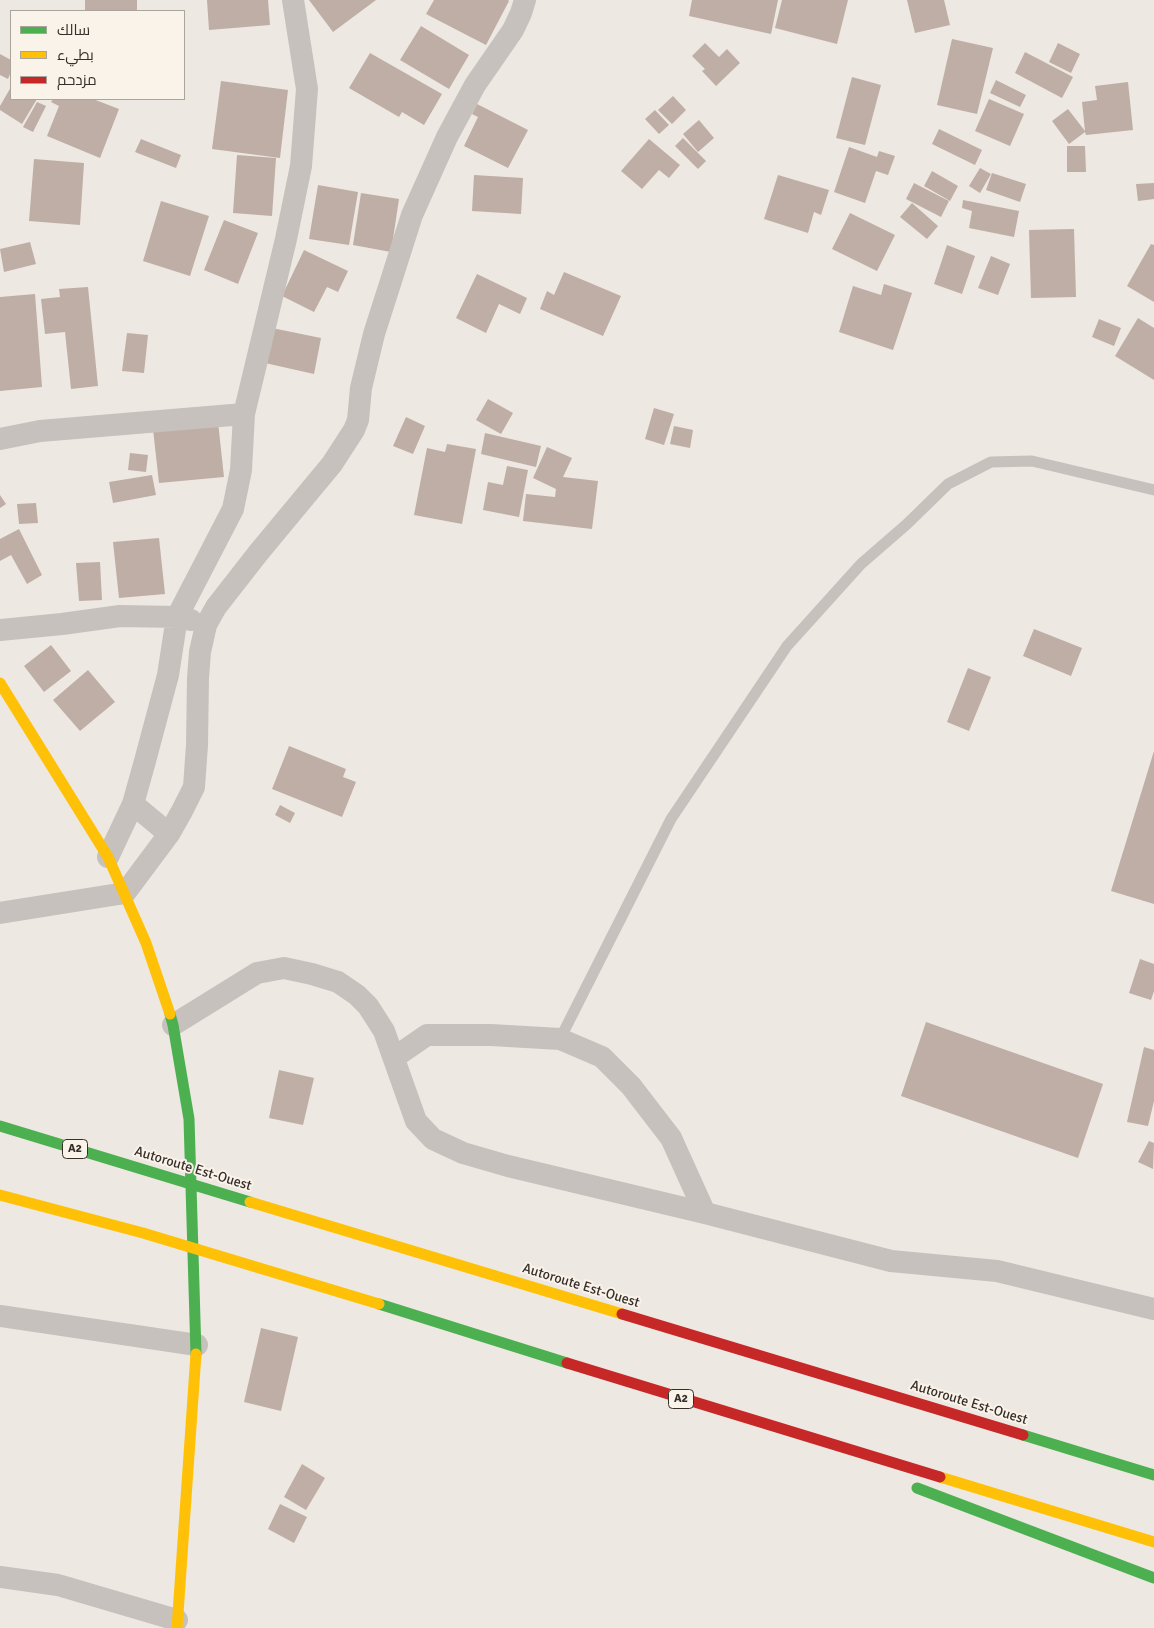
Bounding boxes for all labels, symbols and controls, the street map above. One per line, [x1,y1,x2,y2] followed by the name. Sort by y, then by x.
[10,10,185,100] legend
[57,21,90,39] text: سالك
[57,46,94,64] text: بطيء
[57,71,97,89] text: مزدحم
[62,1140,88,1158] road number: A2
[132,1143,254,1195] street label: Autoroute Est-Ouest
[520,1260,642,1312] street label: Autoroute Est-Ouest
[908,1377,1030,1429] street label: Autoroute Est-Ouest
[668,1390,694,1408] road number: A2

